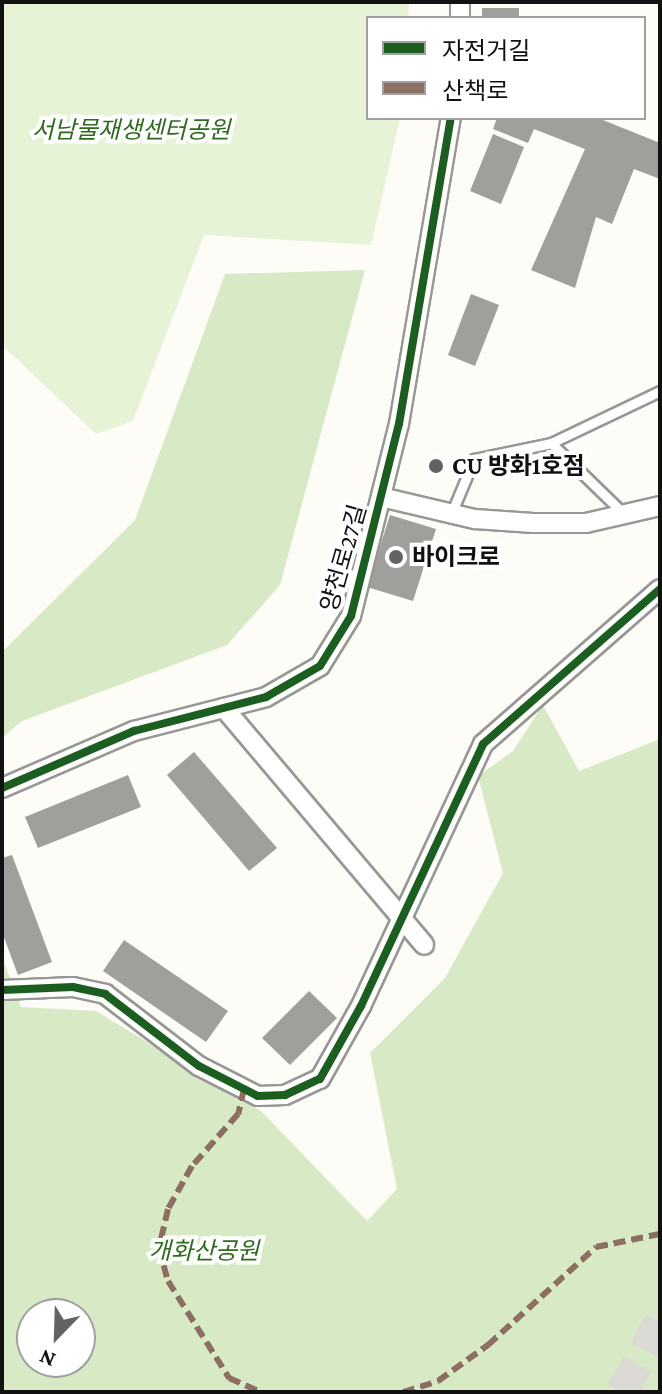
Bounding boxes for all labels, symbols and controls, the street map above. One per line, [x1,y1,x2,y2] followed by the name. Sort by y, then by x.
[366,16,646,120] legend
[442,37,530,64] text: 자전거길
[442,77,508,104] text: 산책로
[32,116,230,144] park label: 서남물재생센터공원
[452,452,585,480] place label: CU 방화1호점
[427,457,445,475] marker: CU 방화1호점
[314,501,372,615] street label: 양천로27길
[412,543,500,571] place label: 바이크로
[387,548,405,566] marker: 바이크로
[149,1237,259,1265] park label: 개화산공원
[16,1298,96,1378] north arrow
[35,1344,59,1373] text: N

